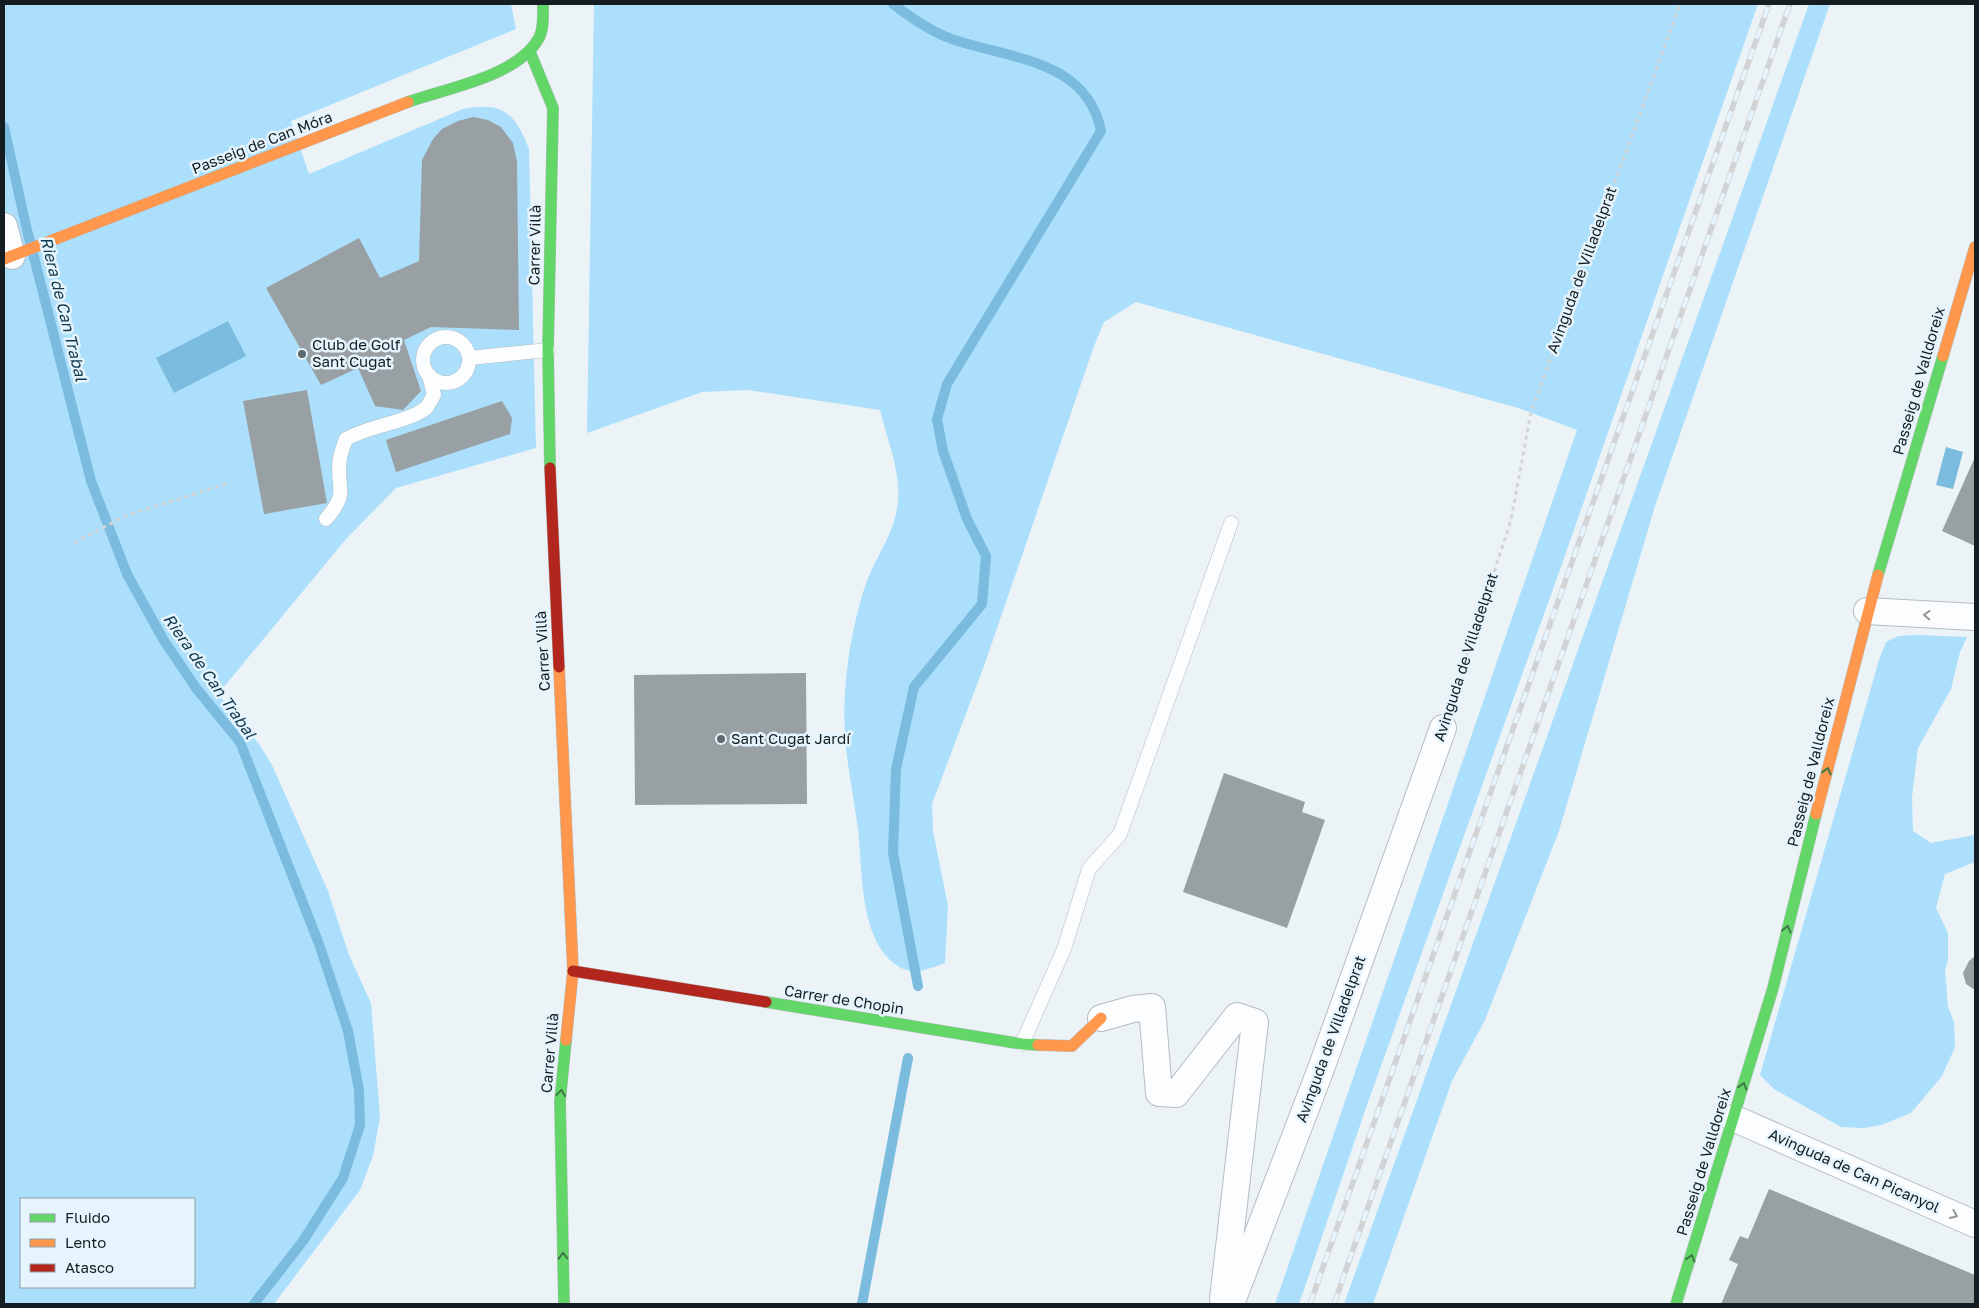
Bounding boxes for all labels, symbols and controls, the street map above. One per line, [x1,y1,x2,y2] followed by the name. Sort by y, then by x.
[189,107,334,177] street label: Passeig de Can Móra
[1542,184,1620,356] street label: Avinguda de Villadelprat
[524,204,544,285] street label: Carrer Villà
[36,235,92,384] water label: Riera de Can Trabal
[1888,305,1948,457] street label: Passeig de Valldoreix
[312,335,401,370] place label: Club de Golf Sant Cugat
[296,348,308,360] marker: Club de Golf Sant Cugat
[1429,570,1501,743] street label: Avinguda de Villadelprat
[1922,609,1930,620] one-way arrow
[159,610,261,743] water label: Riera de Can Trabal
[531,610,553,692] street label: Carrer Villà
[1783,695,1837,848] street label: Passeig de Valldoreix
[731,729,851,747] place label: Sant Cugat Jardí
[715,733,727,745] marker: Sant Cugat Jardí
[1821,768,1831,776] one-way arrow
[1781,925,1792,934] one-way arrow
[1291,953,1369,1125] street label: Avinguda de Villadelprat
[783,981,905,1017] street label: Carrer de Chopin
[537,1012,561,1094] street label: Carrer Villà
[1738,1082,1748,1090] one-way arrow
[1672,1086,1734,1238] street label: Passeig de Valldoreix
[555,1089,566,1097] one-way arrow
[1766,1124,1943,1216] street label: Avinguda de Can Picanyol
[20,1198,195,1288] legend
[65,1208,110,1226] text: Fluido
[1949,1208,1958,1219] one-way arrow
[65,1233,106,1251] text: Lento
[558,1251,568,1259] one-way arrow
[1685,1254,1695,1262] one-way arrow
[65,1258,114,1276] text: Atasco

